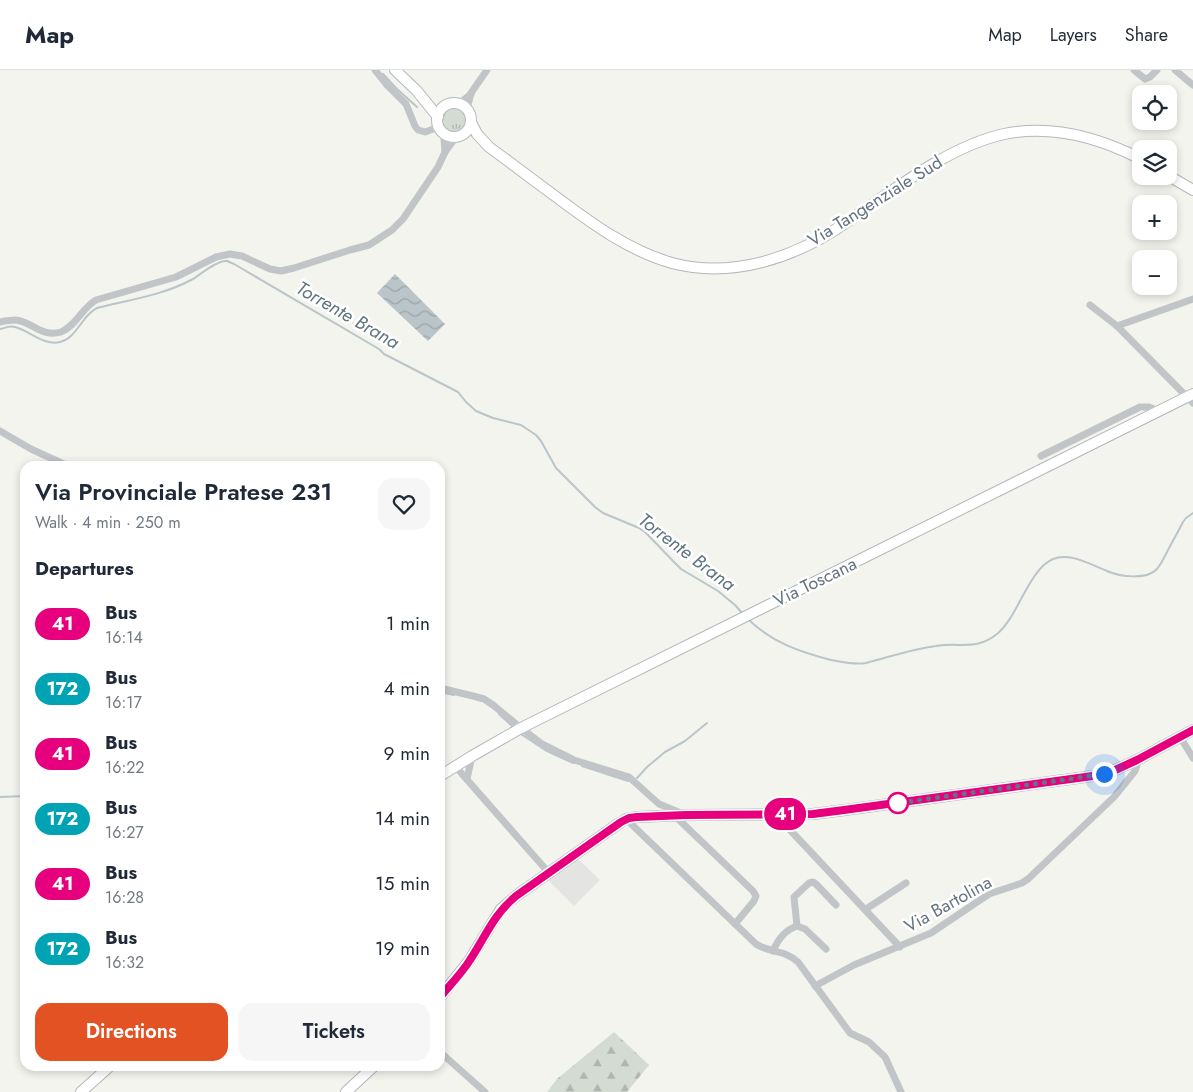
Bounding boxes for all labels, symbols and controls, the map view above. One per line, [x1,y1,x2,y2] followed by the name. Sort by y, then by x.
[25,17,74,52] text: Map
[988,22,1022,48] text: Map
[1050,22,1097,48] text: Layers
[1125,22,1168,48] text: Share
[1132,85,1177,295] map controls
[1132,85,1177,130] button: locate
[1132,140,1177,185] button: layers
[803,149,947,253] street label: Via Tangenziale Sud
[1132,195,1177,240] button: +
[1132,250,1177,295] button: −
[291,274,405,356] water label: Torrente Brana
[35,474,332,509] text: Via Provinciale Pratese 231
[378,478,430,530] button: heart
[633,507,742,598] water label: Torrente Brana
[35,511,181,534] text: Walk · 4 min · 250 m
[769,551,861,613] street label: Via Toscana
[35,555,134,582] text: Departures
[105,599,137,626] text: Bus
[386,610,430,637] text: 1 min
[52,611,73,637] text: 41
[105,626,143,649] text: 16:14
[105,664,137,691] text: Bus
[383,675,430,702] text: 4 min
[47,676,78,702] text: 172
[105,691,142,714] text: 16:17
[105,729,137,756] text: Bus
[384,740,430,767] text: 9 min
[52,741,73,767] text: 41
[105,756,144,779] text: 16:22
[1092,762,1117,787] your location
[887,792,909,814] unlabelled marker
[105,794,137,821] text: Bus
[762,798,808,830] line badge: 41
[774,801,796,827] text: 41
[375,805,430,832] text: 14 min
[47,806,78,832] text: 172
[105,821,144,844] text: 16:27
[105,859,137,886] text: Bus
[899,869,997,939] street label: Via Bartolina
[375,870,430,897] text: 15 min
[52,871,73,897] text: 41
[105,886,144,909] text: 16:28
[105,924,137,951] text: Bus
[375,935,430,962] text: 19 min
[47,936,78,962] text: 172
[105,951,144,974] text: 16:32
[35,1003,228,1061] button: Directions
[238,1003,430,1061] button: Tickets

